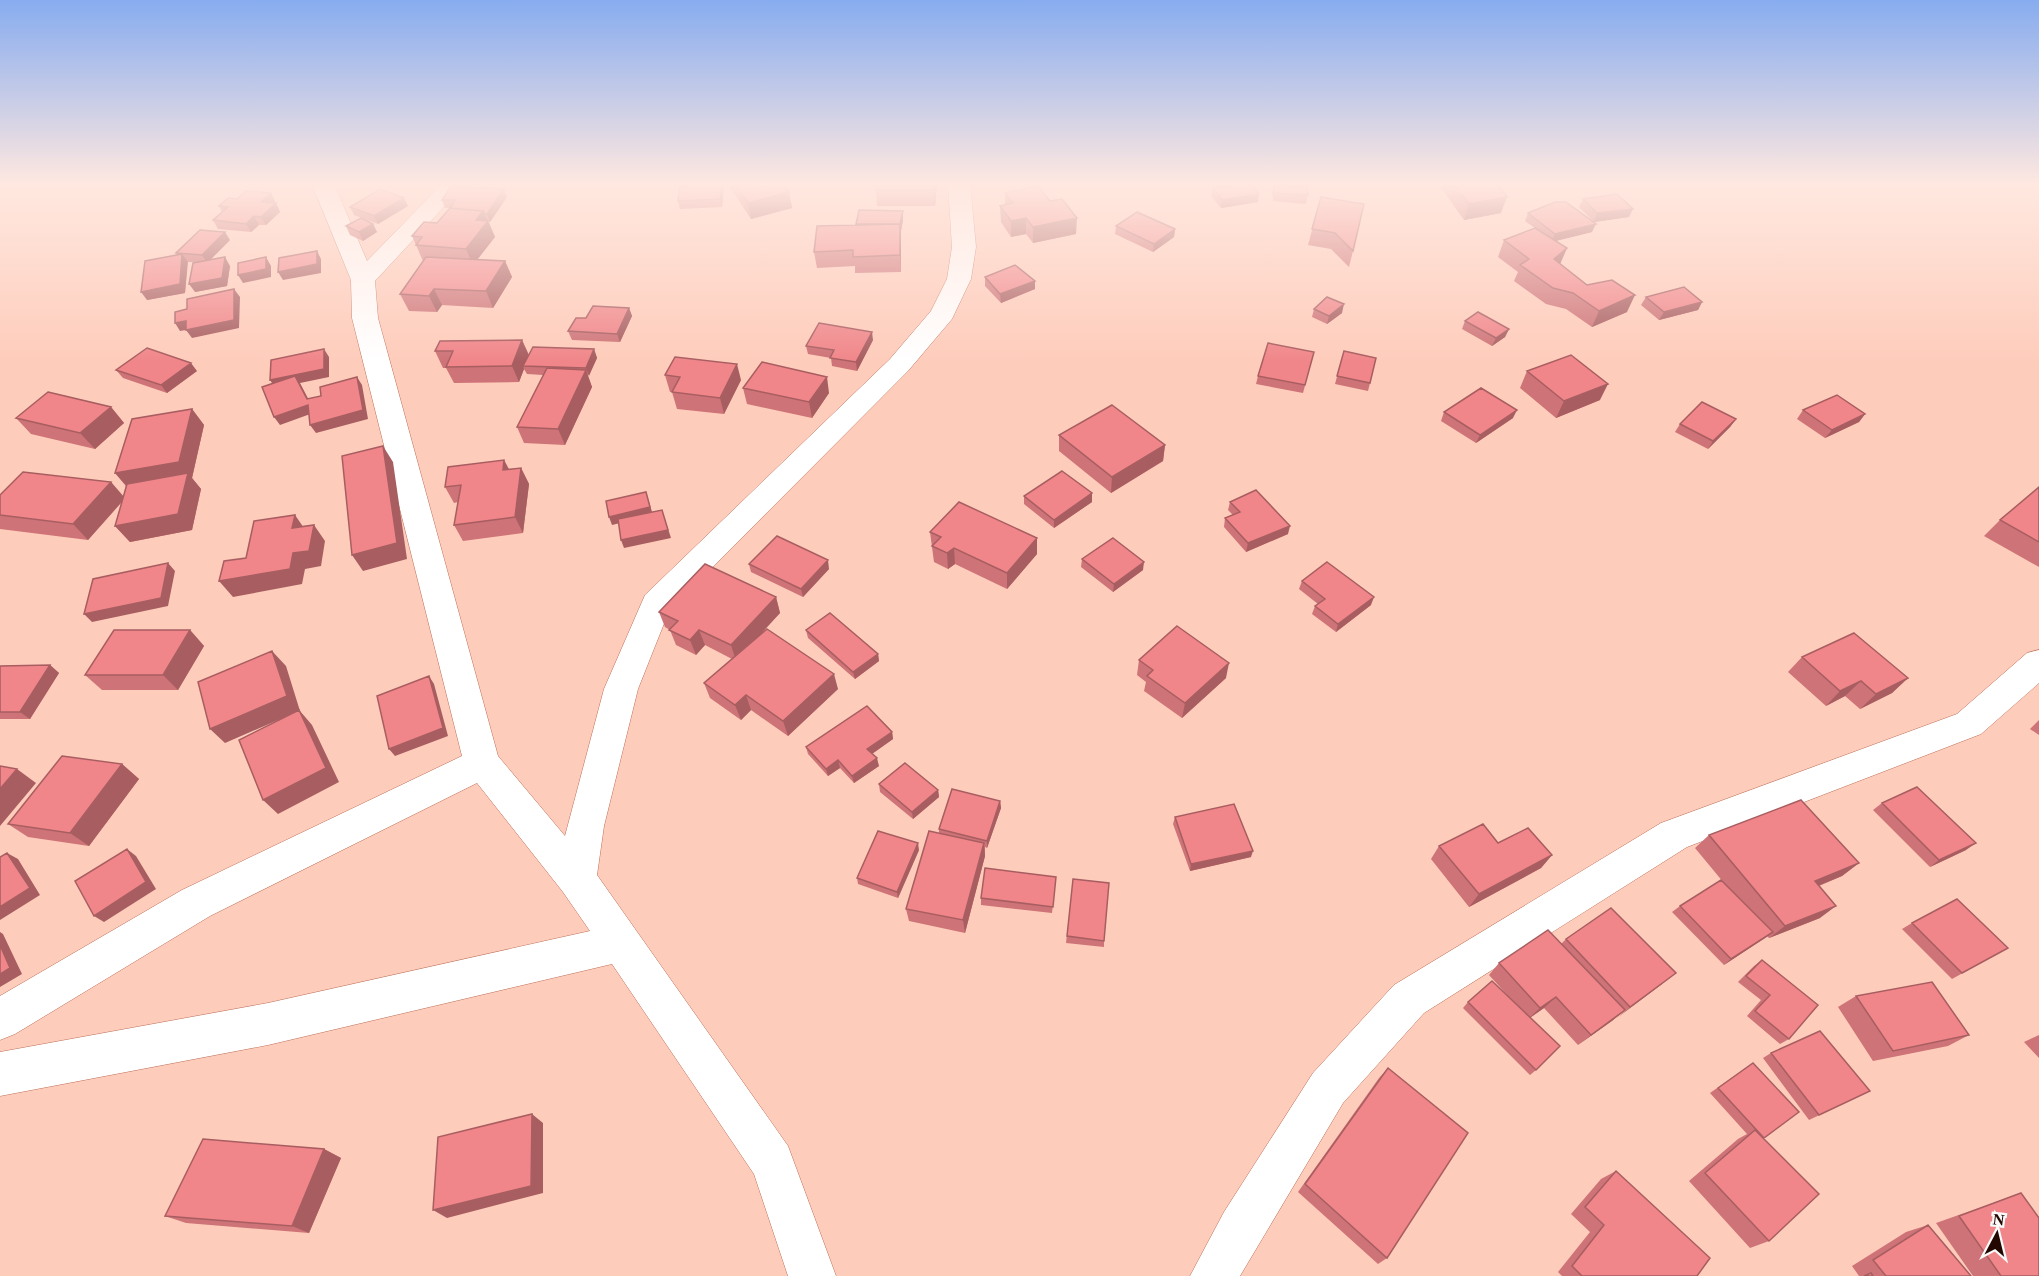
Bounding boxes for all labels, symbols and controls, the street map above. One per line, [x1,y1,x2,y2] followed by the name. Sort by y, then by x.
[1967,1204,2027,1264] north arrow
[1992,1210,2006,1229] text: N

